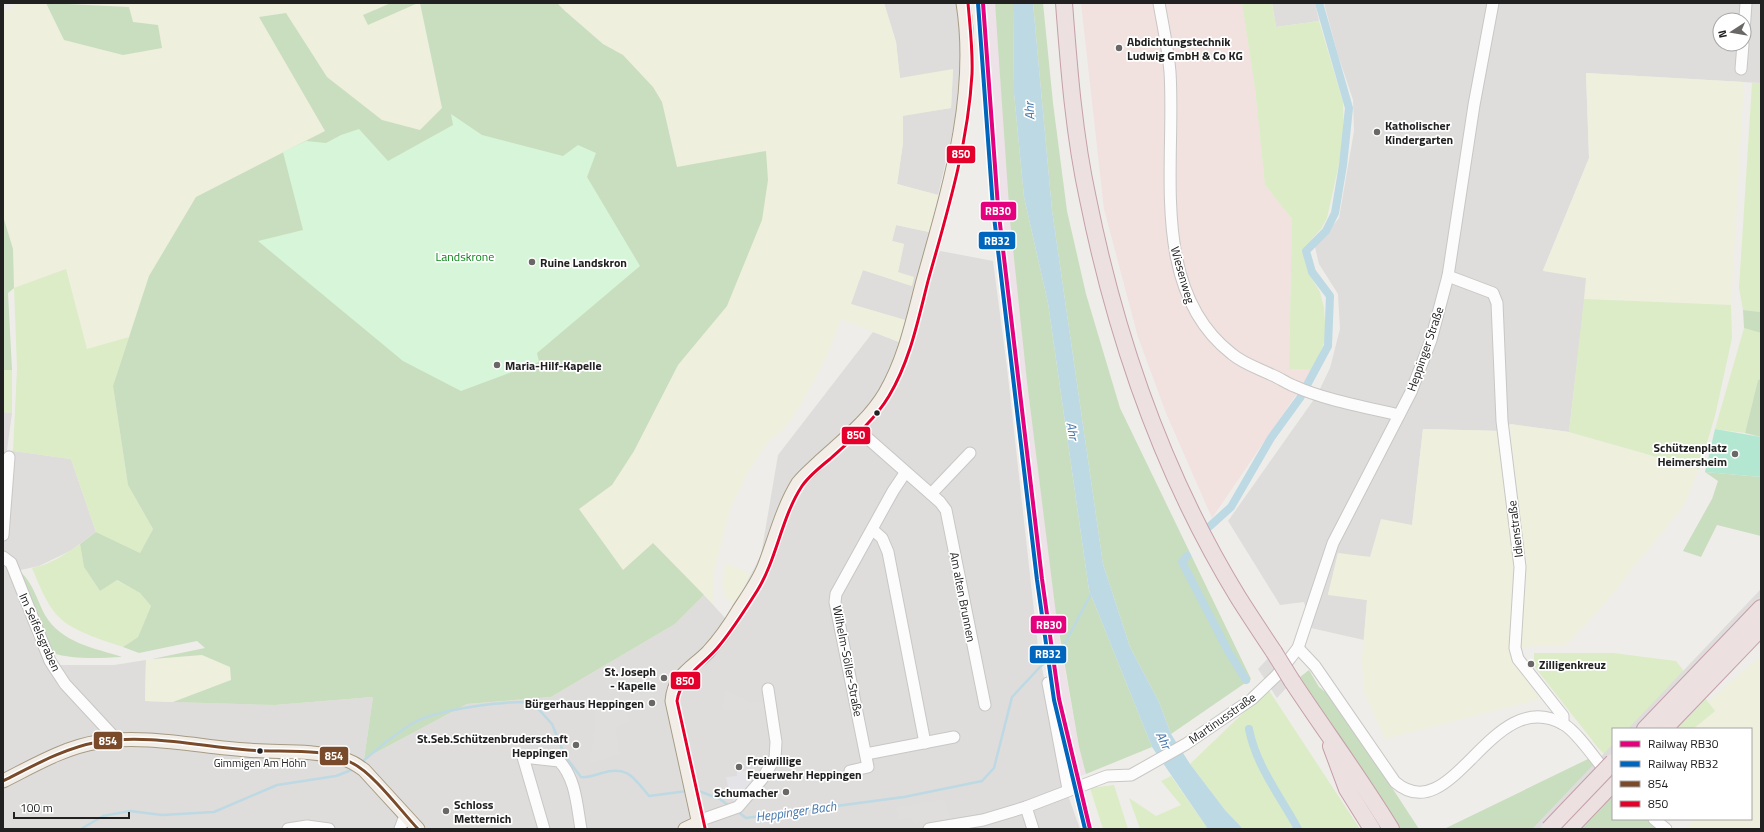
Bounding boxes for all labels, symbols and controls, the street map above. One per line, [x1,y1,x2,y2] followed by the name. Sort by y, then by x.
[1712,12,1752,52] north arrow
[1714,29,1731,39] text: N
[1127,32,1243,65] place label: Abdichtungstechnik Ludwig GmbH & Co KG
[1114,43,1124,53] marker: Abdichtungstechnik Ludwig GmbH & Co KG
[1018,100,1039,120] water label: Ahr
[1385,116,1453,149] place label: Katholischer Kindergarten
[1372,127,1382,137] marker: Katholischer Kindergarten
[946,145,976,164] line badge: 850
[952,146,970,162] text: 850
[980,201,1017,221] line badge: RB30
[985,203,1011,219] text: RB30
[978,231,1016,250] line badge: RB32
[984,233,1010,249] text: RB32
[1166,244,1200,306] street label: Wiesenweg
[436,247,494,266] park label: Landskrone
[540,253,627,272] place label: Ruine Landskron
[527,257,537,267] marker: Ruine Landskron
[1402,304,1448,394] street label: Heppinger Straße
[505,356,602,375] place label: Maria-Hilf-Kapelle
[492,360,502,370] marker: Maria-Hilf-Kapelle
[872,408,882,418] unlabelled marker
[1062,420,1085,443] water label: Ahr
[841,426,871,445] line badge: 850
[847,427,865,443] text: 850
[1654,438,1727,471] place label: Schützenplatz Heimersheim
[1730,449,1740,459] marker: Schützenplatz Heimersheim
[1502,499,1528,559] street label: Idienstraße
[945,550,981,644] street label: Am alten Brunnen
[14,590,66,674] street label: Im Seifelsgraben
[828,604,868,718] street label: Wilhelm-Söller-Straße
[1030,615,1067,634] line badge: RB30
[1036,617,1062,633] text: RB30
[1029,645,1067,664] line badge: RB32
[1035,646,1061,662] text: RB32
[1539,655,1606,674] place label: Zilligenkreuz
[1526,659,1536,669] marker: Zilligenkreuz
[605,662,656,695] place label: St. Joseph - Kapelle
[670,671,701,690] line badge: 850
[659,673,669,683] marker: St. Joseph - Kapelle
[676,673,694,689] text: 850
[1184,688,1260,748] street label: Martinusstraße
[525,694,644,713] place label: Bürgerhaus Heppingen
[647,698,657,708] marker: Bürgerhaus Heppingen
[1151,728,1178,754] water label: Ahr
[1612,728,1752,820] legend
[417,729,569,762] place label: St.Seb.Schützenbruderschaft Heppingen
[93,731,123,750] line badge: 854
[99,733,117,749] text: 854
[1648,734,1719,753] text: Railway RB30
[571,740,581,750] marker: St.Seb.Schützenbruderschaft Heppingen
[255,746,265,756] marker: Gimmigen Am Hohn
[319,746,349,766] line badge: 854
[325,748,343,764] text: 854
[747,751,862,784] place label: Freiwillige Feuerwehr Heppingen
[1648,754,1719,773] text: Railway RB32
[214,755,306,771] place label: Gimmigen Am Hohn
[734,762,744,772] marker: Freiwillige Feuerwehr Heppingen
[1648,774,1668,793] text: 854
[714,783,779,802] place label: Schumacher
[781,787,791,797] marker: Schumacher
[14,794,129,820] scale bar
[1648,794,1668,813] text: 850
[454,795,511,828] place label: Schloss Metternich
[755,795,838,827] water label: Heppinger Bach
[20,798,53,817] text: 100 m
[441,806,451,816] marker: Schloss Metternich

